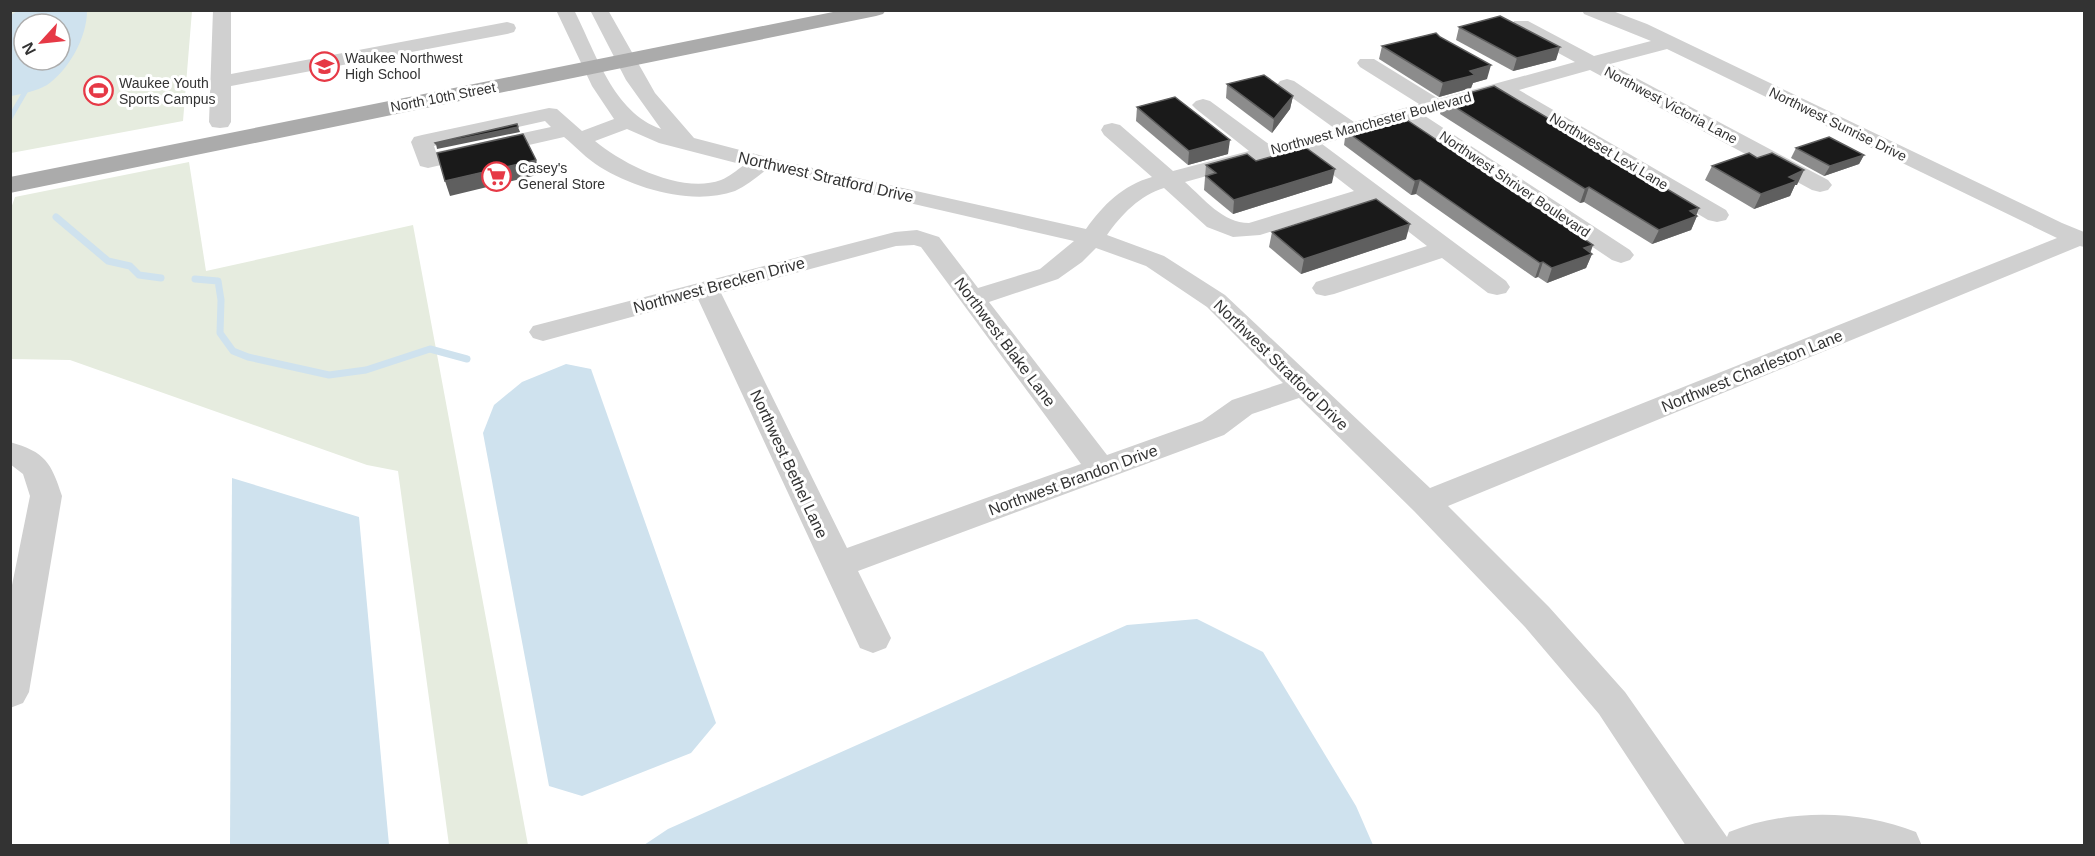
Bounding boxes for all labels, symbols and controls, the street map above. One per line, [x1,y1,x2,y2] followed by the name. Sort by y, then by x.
[12,12,72,72] north arrow
[19,40,39,58] text: N
[308,50,340,82] school or university icon: Waukee Northwest High School
[345,50,463,82] place label: Waukee Northwest High School
[1602,63,1740,147] street label: Northwest Victoria Lane
[82,75,114,107] sports icon: Waukee Youth Sports Campus
[119,75,215,107] place label: Waukee Youth Sports Campus
[389,79,497,115] street label: North 10th Street
[1767,84,1910,164] street label: Northwest Sunrise Drive
[1269,88,1473,158] street label: Northwest Manchester Boulevard
[1547,109,1671,193] street label: Northweset Lexi Lane
[1437,128,1593,240] street label: Northwest Shriver Boulevard
[737,149,916,206] street label: Northwest Stratford Drive
[481,160,513,192] supermarket icon: Casey's General Store
[518,160,605,192] place label: Casey's General Store
[631,254,807,316] street label: Northwest Brecken Drive
[951,274,1059,410] street label: Northwest Blake Lane
[1210,297,1352,434] street label: Northwest Stratford Drive
[1659,327,1845,415] street label: Northwest Charleston Lane
[747,387,831,541] street label: Northwest Bethel Lane
[986,441,1160,519] street label: Northwest Brandon Drive

